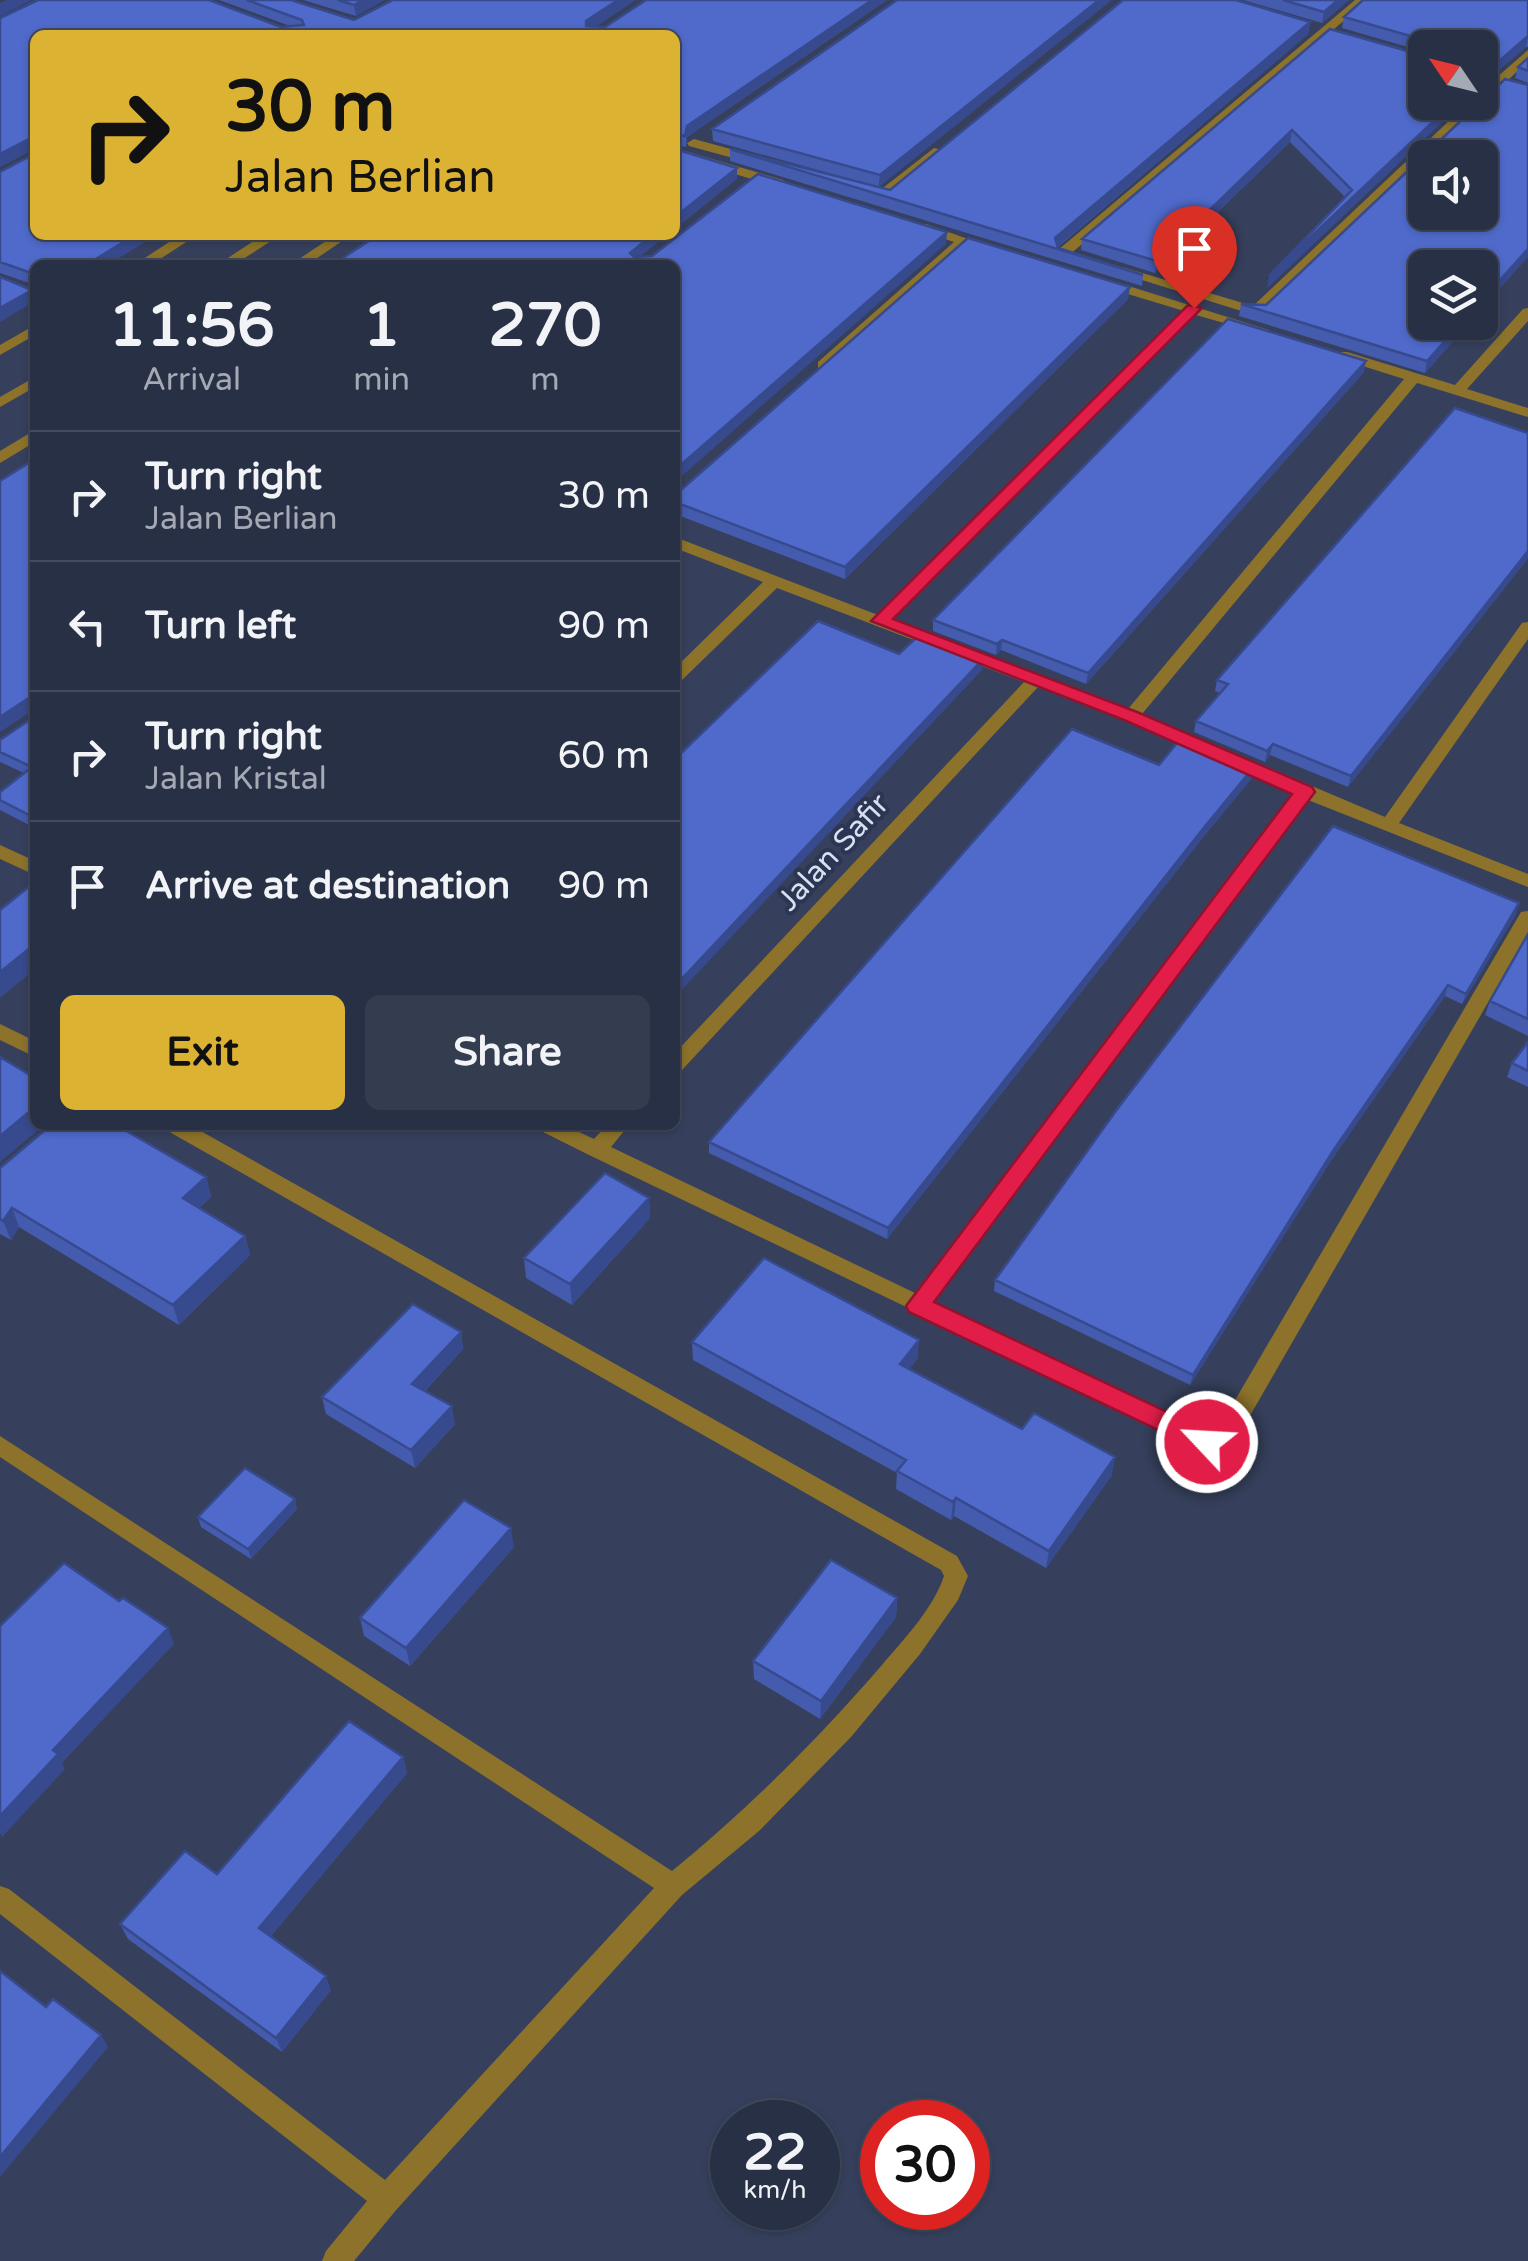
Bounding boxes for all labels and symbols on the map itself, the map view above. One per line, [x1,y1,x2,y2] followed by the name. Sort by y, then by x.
[1408,30,1498,120] north arrow
[1152,206,1237,309] pin
[770,786,897,919] street label: Jalan Safir
[1155,1390,1259,1494] position arrow
[860,2100,990,2230] speed limit sign: 30

